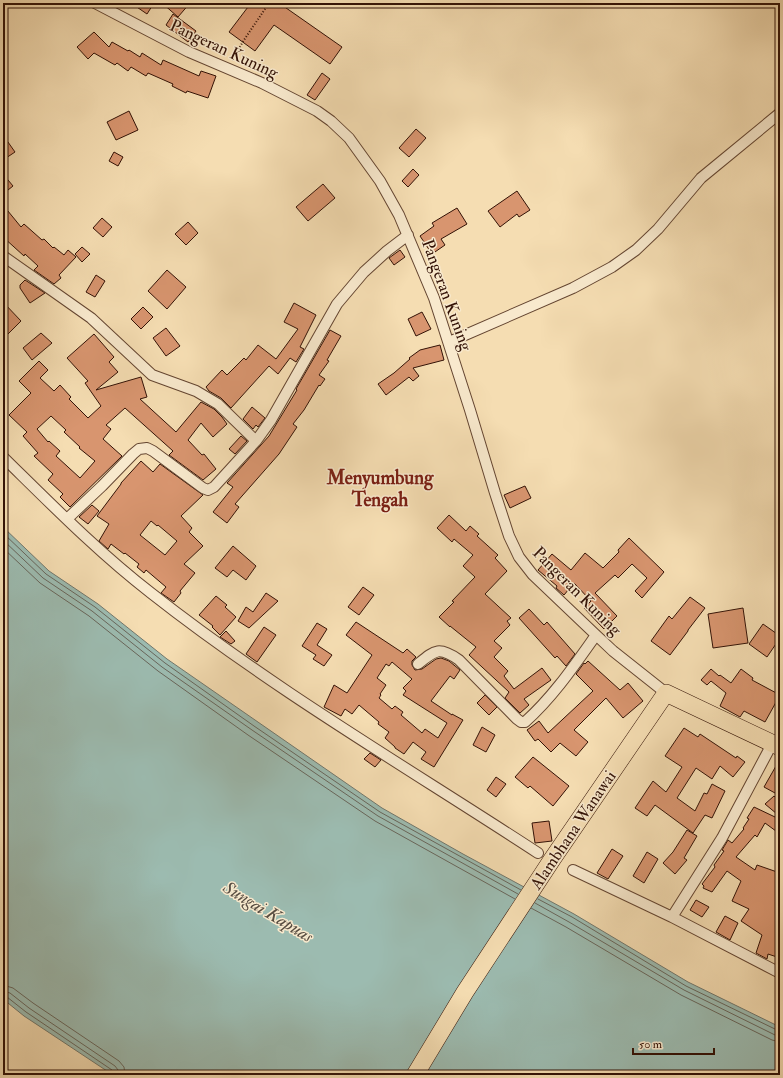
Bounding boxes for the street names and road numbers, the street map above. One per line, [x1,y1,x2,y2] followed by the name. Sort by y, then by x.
[166,15,282,84] street label: Pangeran Kuning
[417,236,477,354] street label: Pangeran Kuning
[528,542,626,640] street label: Pangeran Kuning
[525,766,621,894] street label: Alambhana Wanawai

